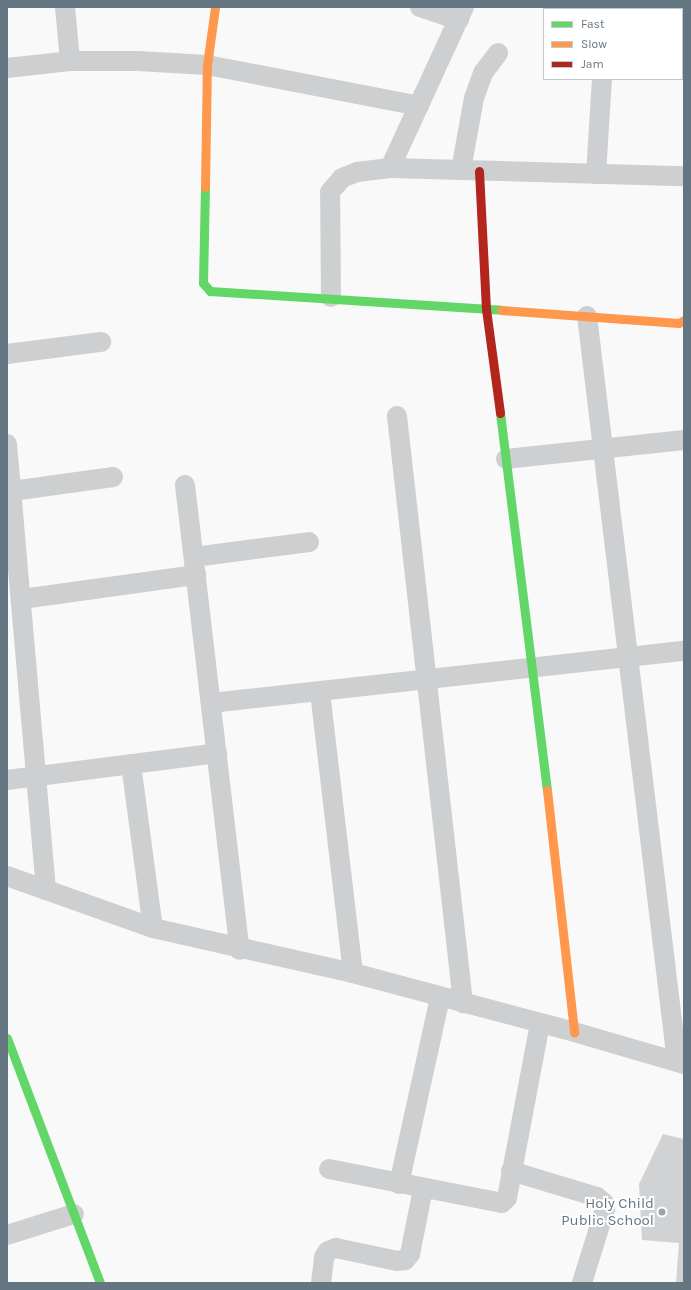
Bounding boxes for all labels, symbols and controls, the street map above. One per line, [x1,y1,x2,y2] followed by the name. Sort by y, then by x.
[543,8,683,80] legend
[581,17,604,31] text: Fast
[581,37,607,51] text: Slow
[581,57,604,71] text: Jam
[561,1194,654,1229] place label: Holy Child Public School
[657,1207,667,1217] marker: Holy Child Public School

